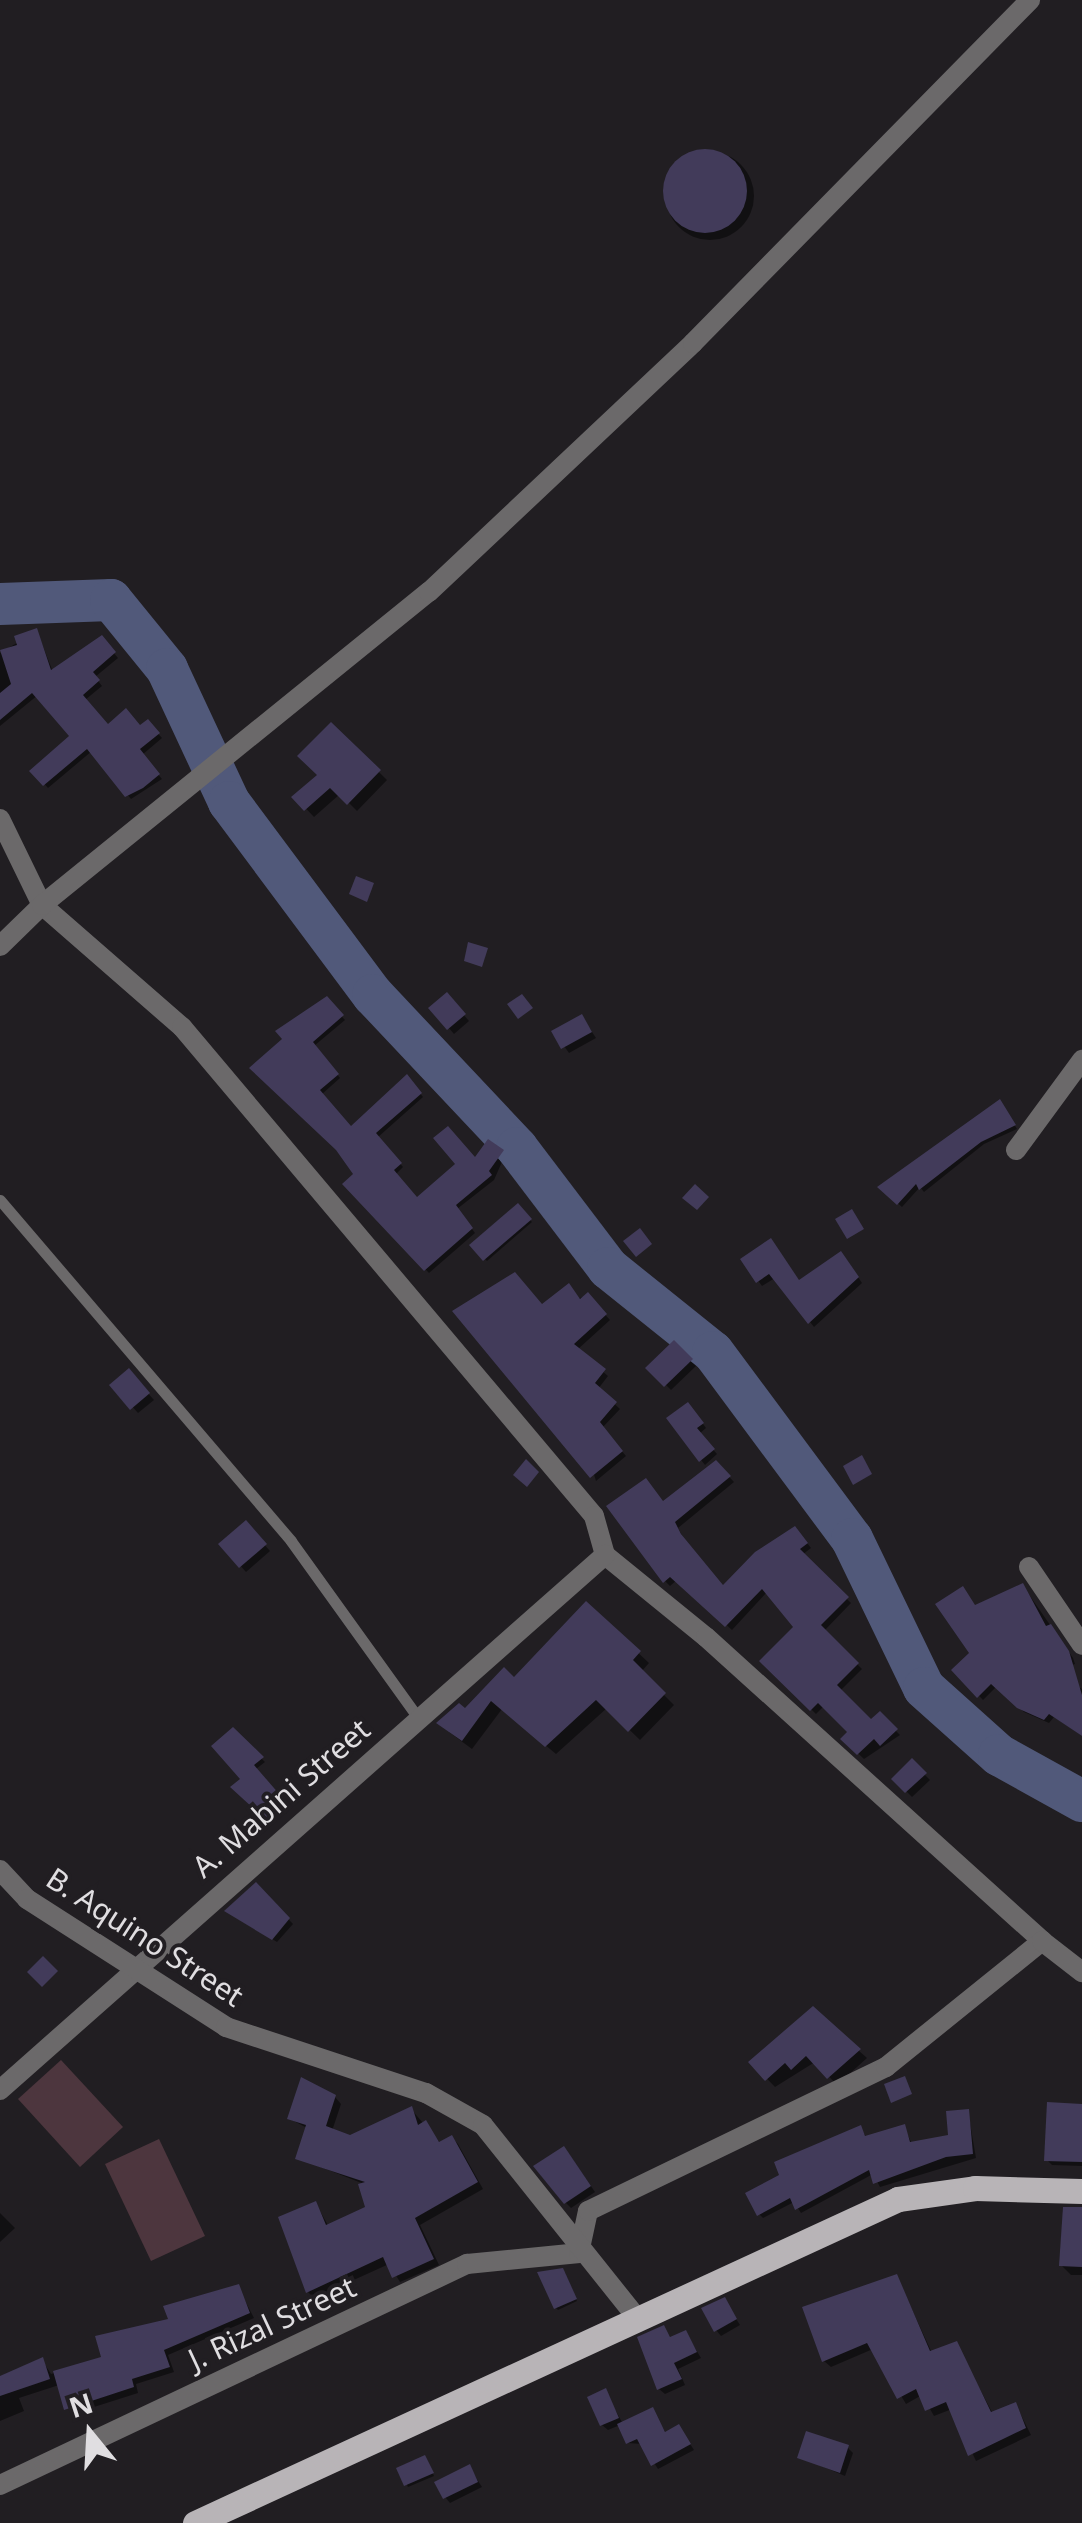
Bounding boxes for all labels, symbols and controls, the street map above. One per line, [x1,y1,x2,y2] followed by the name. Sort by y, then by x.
[185,1711,377,1885] street label: A. Mabini Street
[40,1860,250,2014] street label: B. Aquino Street
[183,2269,361,2377] street label: J. Rizal Street
[40,2383,140,2483] north arrow
[64,2383,97,2426] text: N

